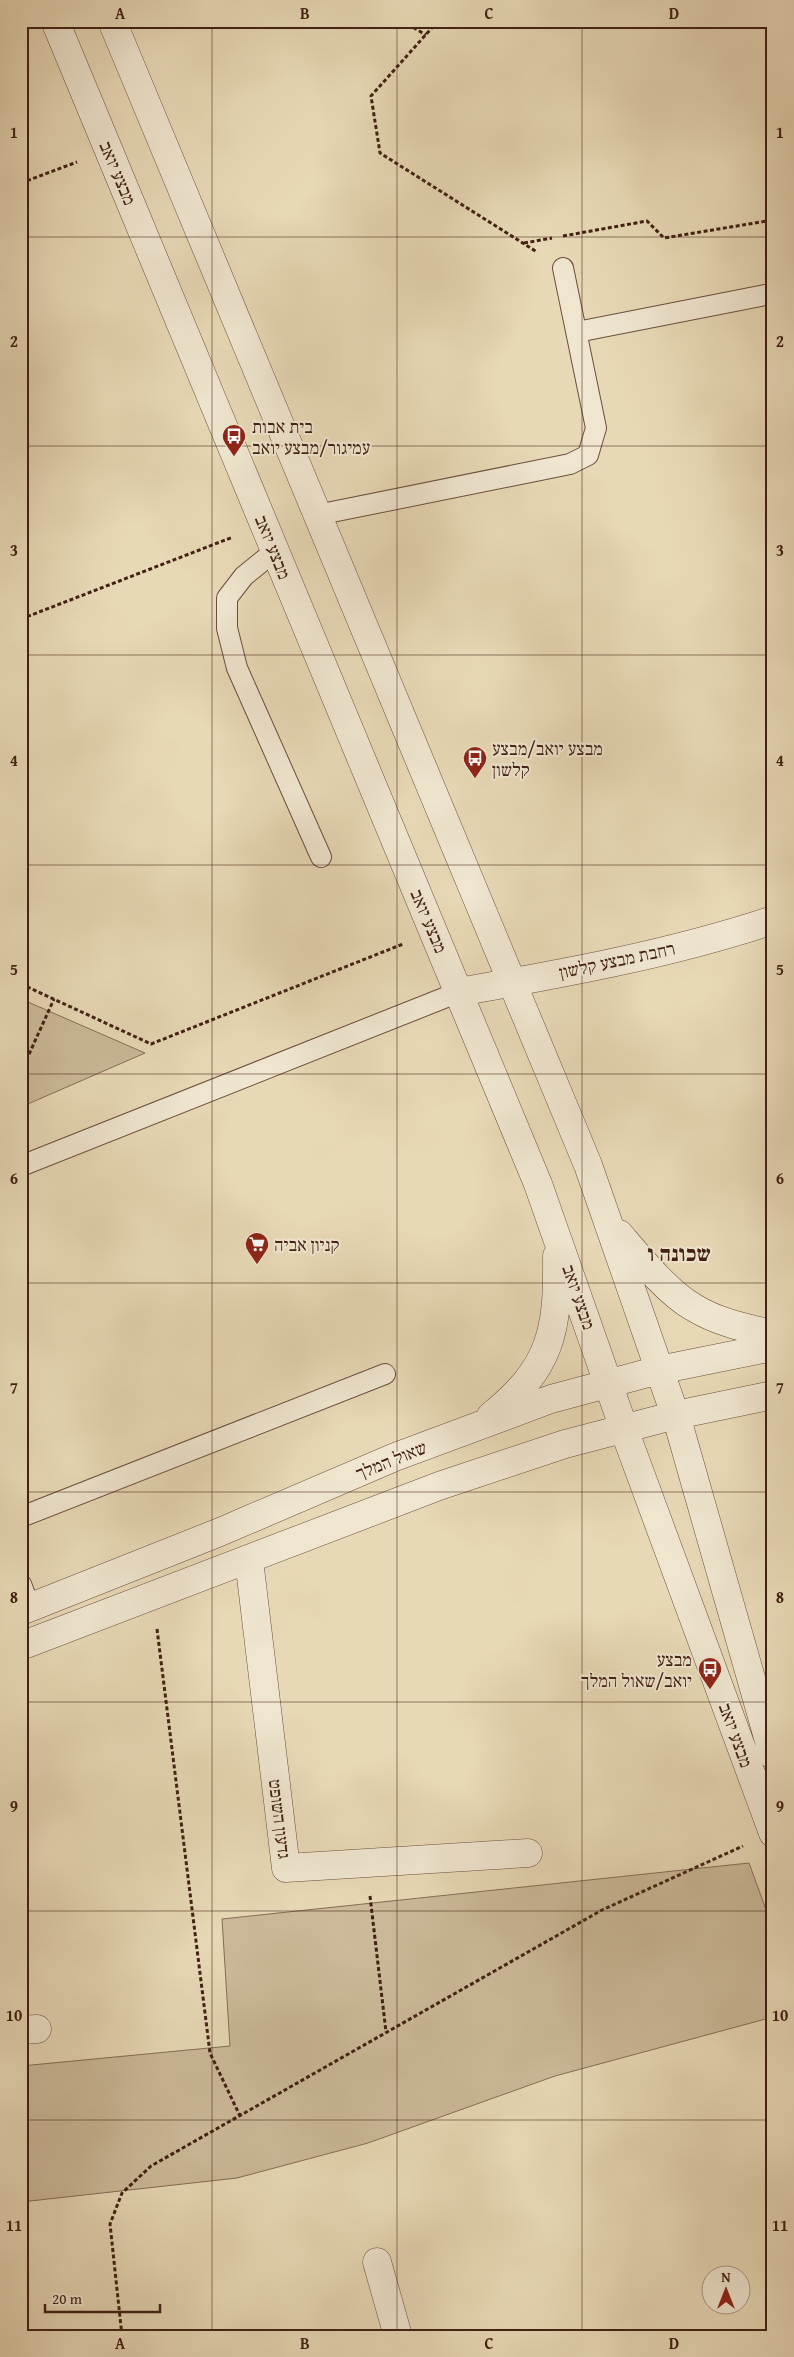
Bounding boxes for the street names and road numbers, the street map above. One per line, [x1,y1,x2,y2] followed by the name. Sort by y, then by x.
[92,137,144,209] street label: מבצע יואב
[248,511,298,583] street label: מבצע יואב
[403,885,455,957] street label: מבצע יואב
[556,934,678,986] street label: רחבת מבצע קלשון
[555,1261,603,1333] street label: מבצע יואב
[351,1433,431,1487] street label: שאול המלך
[712,1699,760,1771] street label: מבצע יואב
[262,1778,298,1860] street label: גדעון השופט

